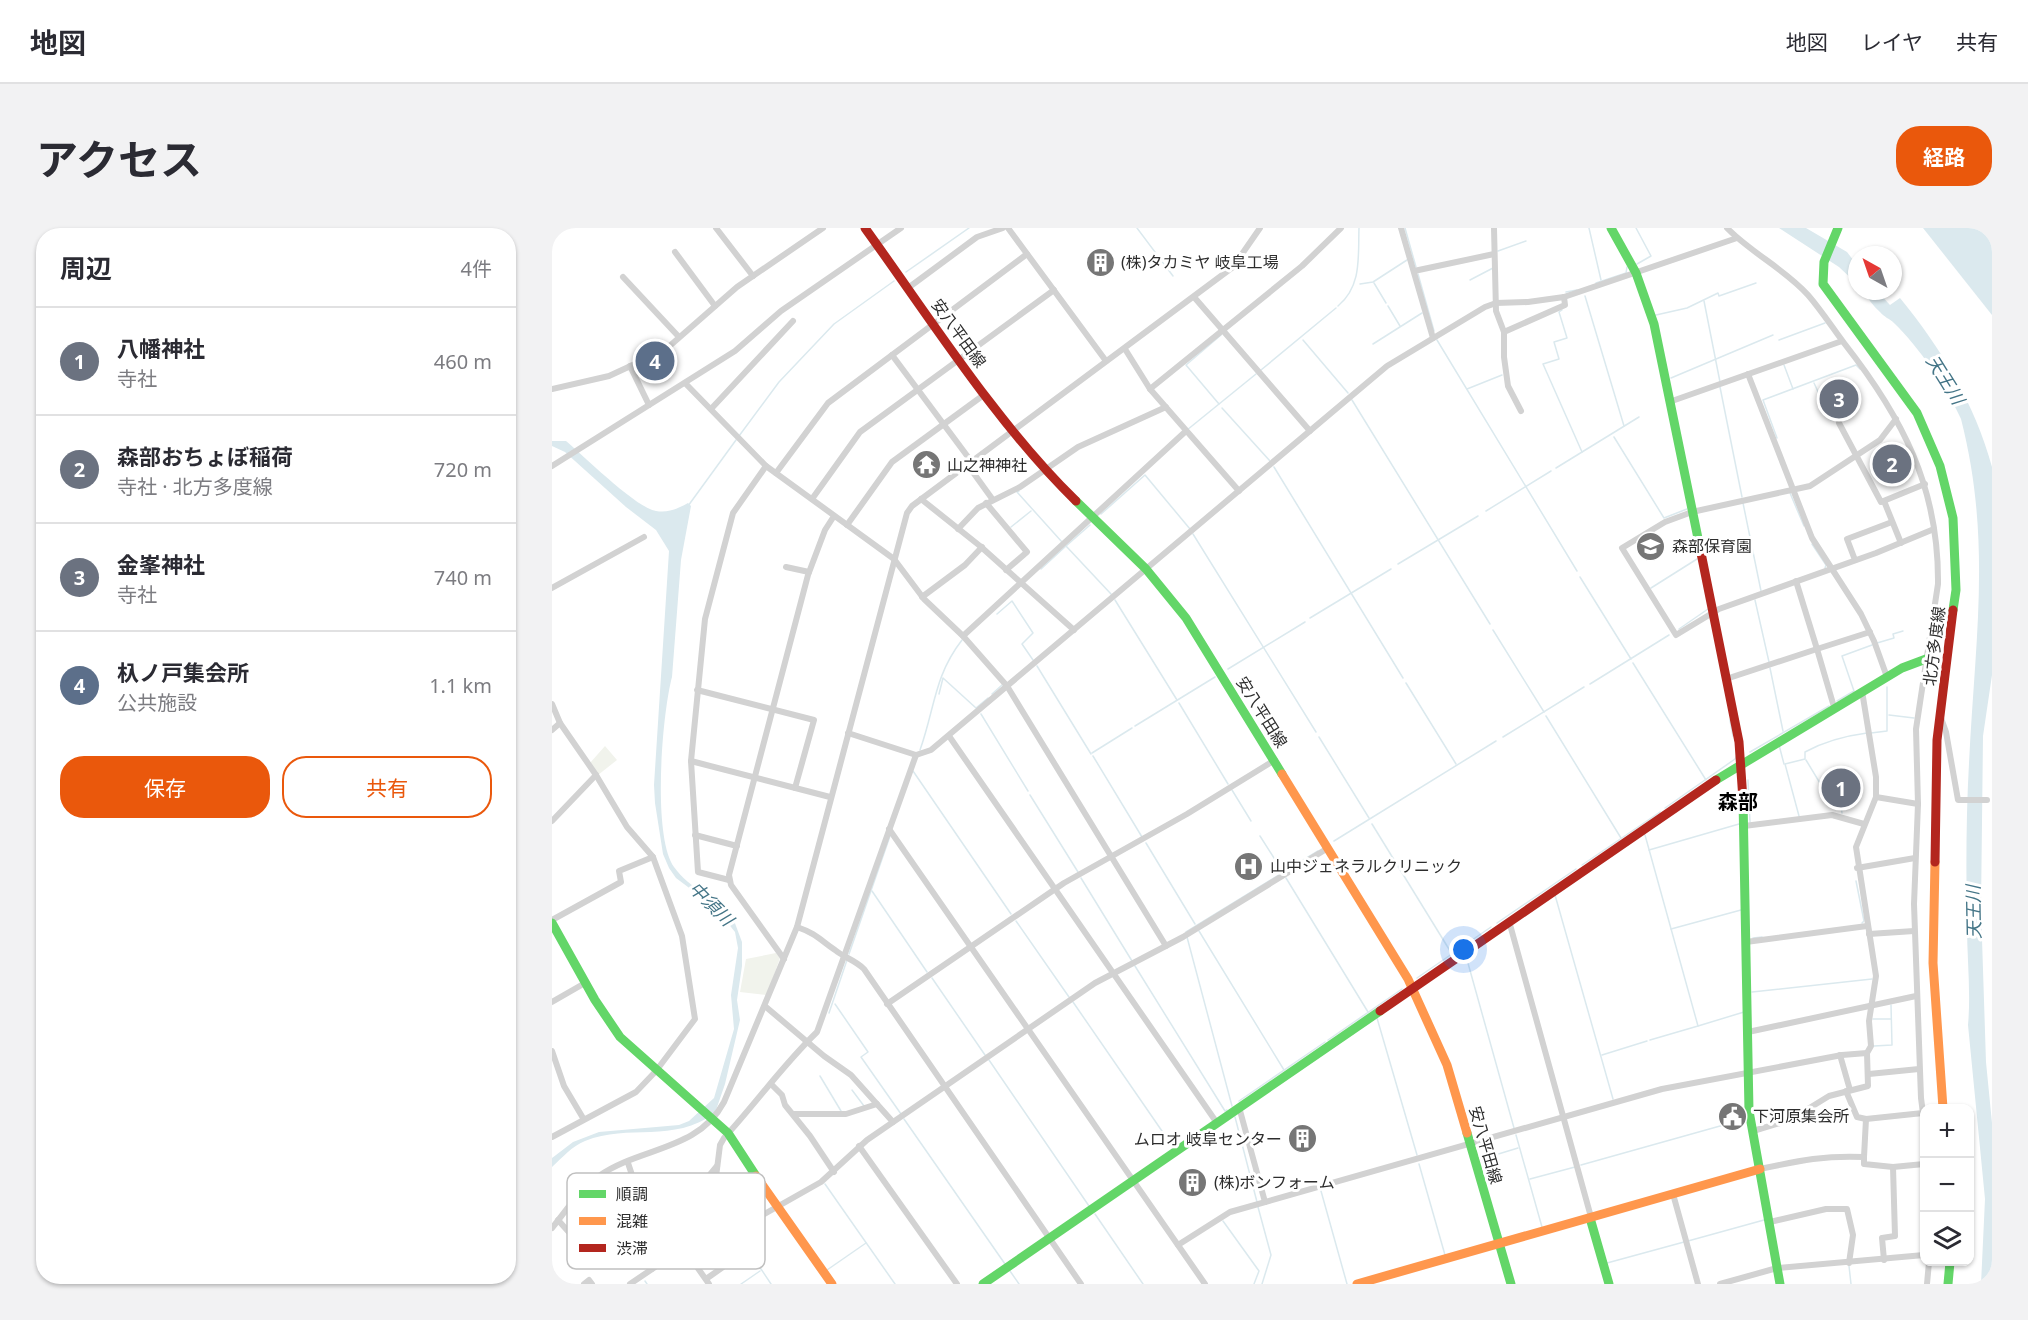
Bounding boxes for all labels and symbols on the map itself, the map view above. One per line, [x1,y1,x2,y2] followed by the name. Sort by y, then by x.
[1084,246,1116,278] building icon: (株)タカミヤ 岐阜工場
[1848,246,1902,300] north arrow
[1121,251,1279,273] place label: (株)タカミヤ 岐阜工場
[927,294,991,372] street label: 安八平田線
[636,338,674,384] pin: 4
[1921,350,1971,410] water label: 天王川
[1820,376,1858,422] pin: 3
[1872,442,1912,486] pin: 2
[910,449,942,481] temple icon: 山之神神社
[947,454,1027,476] place label: 山之神神社
[1635,530,1667,562] school or university icon: 森部保育園
[1672,535,1752,557] place label: 森部保育園
[1918,605,1950,687] street label: 北方多度線
[1231,672,1293,752] street label: 安八平田線
[1822,766,1860,810] pin: 1
[1718,788,1758,815] district label: 森部
[1233,850,1265,882] hospital icon: 山中ジェネラルクリニック
[1270,855,1462,877] place label: 山中ジェネラルクリニック
[684,876,741,932] water label: 中須川
[1960,883,1985,939] water label: 天王川
[1449,935,1478,964] your location
[1716,1100,1748,1132] public building icon: 下河原集会所
[1464,1104,1508,1186] street label: 安八平田線
[1753,1105,1849,1127] place label: 下河原集会所
[1287,1123,1319,1155] building icon: ムロオ 岐阜センター
[1134,1128,1282,1150] place label: ムロオ 岐阜センター
[1177,1166,1209,1198] building icon: (株)ボンフォーム
[1214,1171,1335,1193] place label: (株)ボンフォーム
[567,1173,765,1269] legend
[616,1183,648,1205] text: 順調
[616,1210,648,1232] text: 混雑
[616,1237,648,1259] text: 渋滞

